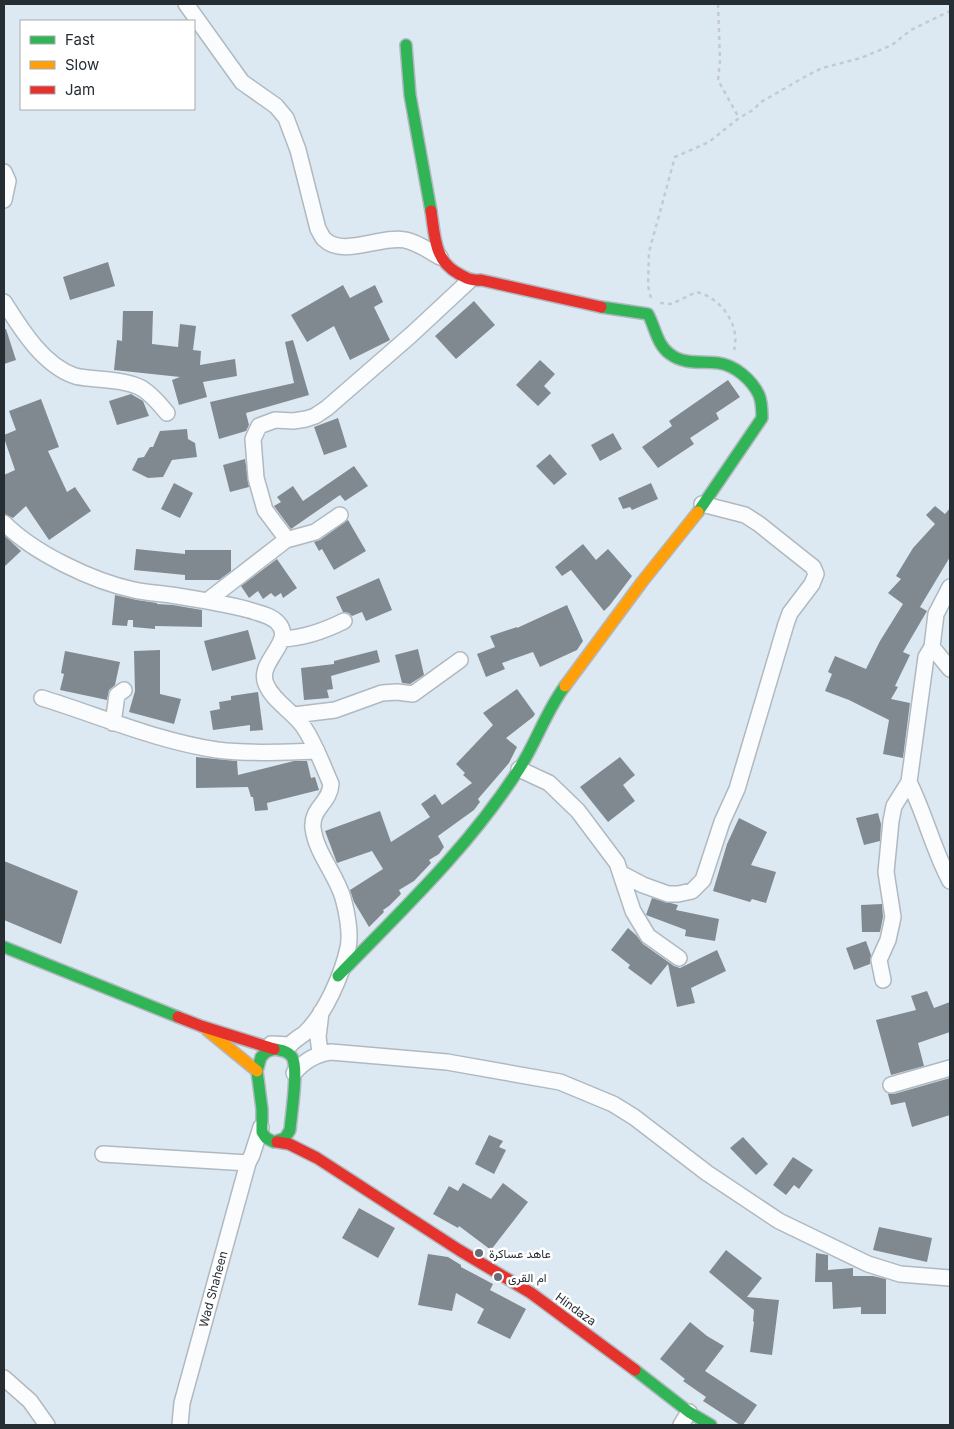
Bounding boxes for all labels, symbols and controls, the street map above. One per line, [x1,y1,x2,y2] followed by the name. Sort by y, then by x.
[20,20,195,110] legend
[65,30,95,49] text: Fast
[65,55,99,74] text: Slow
[65,80,95,99] text: Jam
[489,1246,551,1262] place label: عاهد عساكرة
[473,1247,485,1259] marker: عاهد عساكرة
[196,1249,230,1329] street label: Wad Shaheen
[508,1270,547,1286] place label: ام القرى
[492,1271,504,1283] marker: ام القرى
[553,1289,599,1329] street label: Hindaza

